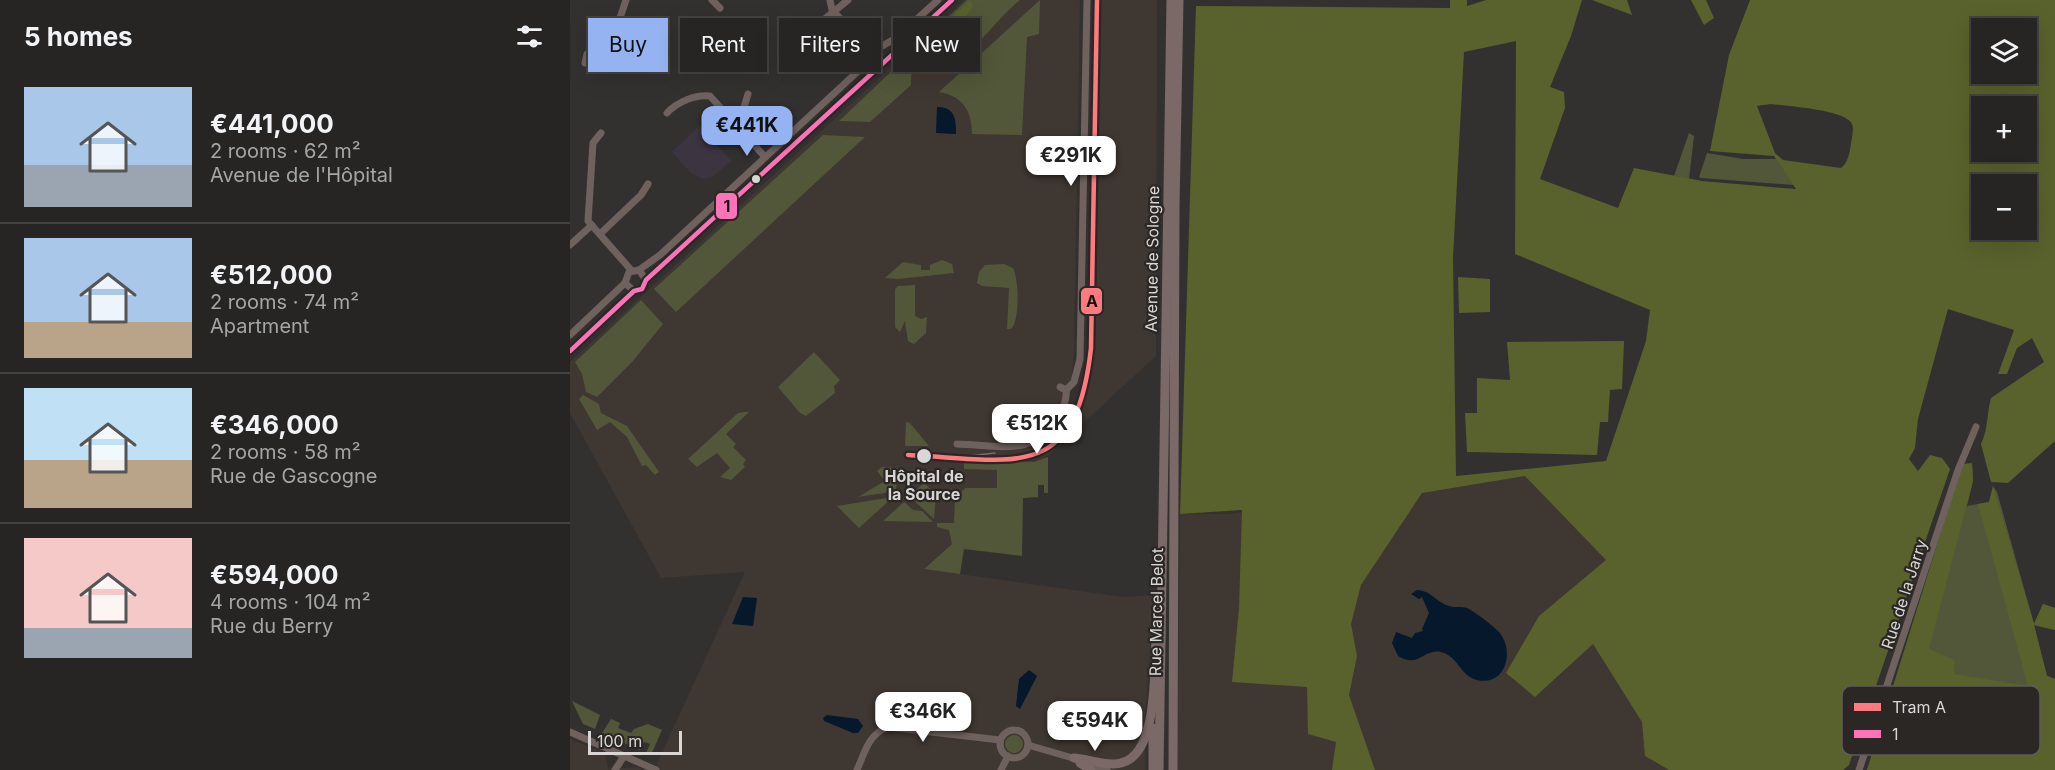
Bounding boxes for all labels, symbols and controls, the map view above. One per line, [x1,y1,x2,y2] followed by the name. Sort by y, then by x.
[588,18,668,72] chip: Buy
[680,18,767,72] chip: Rent
[779,18,881,72] chip: Filters
[893,18,980,72] chip: New
[1971,18,2037,240] map controls
[1971,18,2037,84] button: layers
[513,20,546,53] icon: filters
[24,21,133,52] text: 5 homes
[1971,96,2037,162] button: +
[705,106,789,157] pin: €441K
[210,108,334,139] text: €441,000
[72,111,144,183] icon: home
[716,113,779,137] text: €441K
[1029,136,1113,187] pin: €291K
[210,139,361,163] text: 2 rooms · 62 m²
[1040,143,1102,167] text: €291K
[210,163,393,187] text: Avenue de l'Hôpital
[750,173,762,185] unlabelled marker
[1971,174,2037,240] button: −
[1141,186,1163,332] street label: Avenue de Sologne
[715,192,738,220] line badge: 1
[724,196,730,216] text: 1
[210,259,333,290] text: €512,000
[72,262,144,334] icon: home
[1080,287,1103,315] line badge: A
[210,290,359,314] text: 2 rooms · 74 m²
[1086,291,1098,311] text: A
[210,314,309,338] text: Apartment
[995,404,1079,455] pin: €512K
[210,409,339,440] text: €346,000
[1006,411,1068,435] text: €512K
[72,412,144,484] icon: home
[210,440,361,464] text: 2 rooms · 58 m²
[915,447,933,465] marker: Hôpital de la Source
[210,464,377,488] text: Rue de Gascogne
[884,466,964,504] place label: Hôpital de la Source
[1877,537,1931,651] street label: Rue de la Jarry
[1145,548,1167,676] street label: Rue Marcel Belot
[210,559,339,590] text: €594,000
[72,562,144,634] icon: home
[210,590,370,614] text: 4 rooms · 104 m²
[210,614,333,638] text: Rue du Berry
[1842,686,2040,755] legend
[881,692,965,743] pin: €346K
[1892,697,1946,717] text: Tram A
[889,699,957,723] text: €346K
[1053,701,1137,752] pin: €594K
[1061,708,1129,732] text: €594K
[1892,724,1899,744] text: 1
[588,728,682,756] scale bar
[597,731,642,751] text: 100 m

